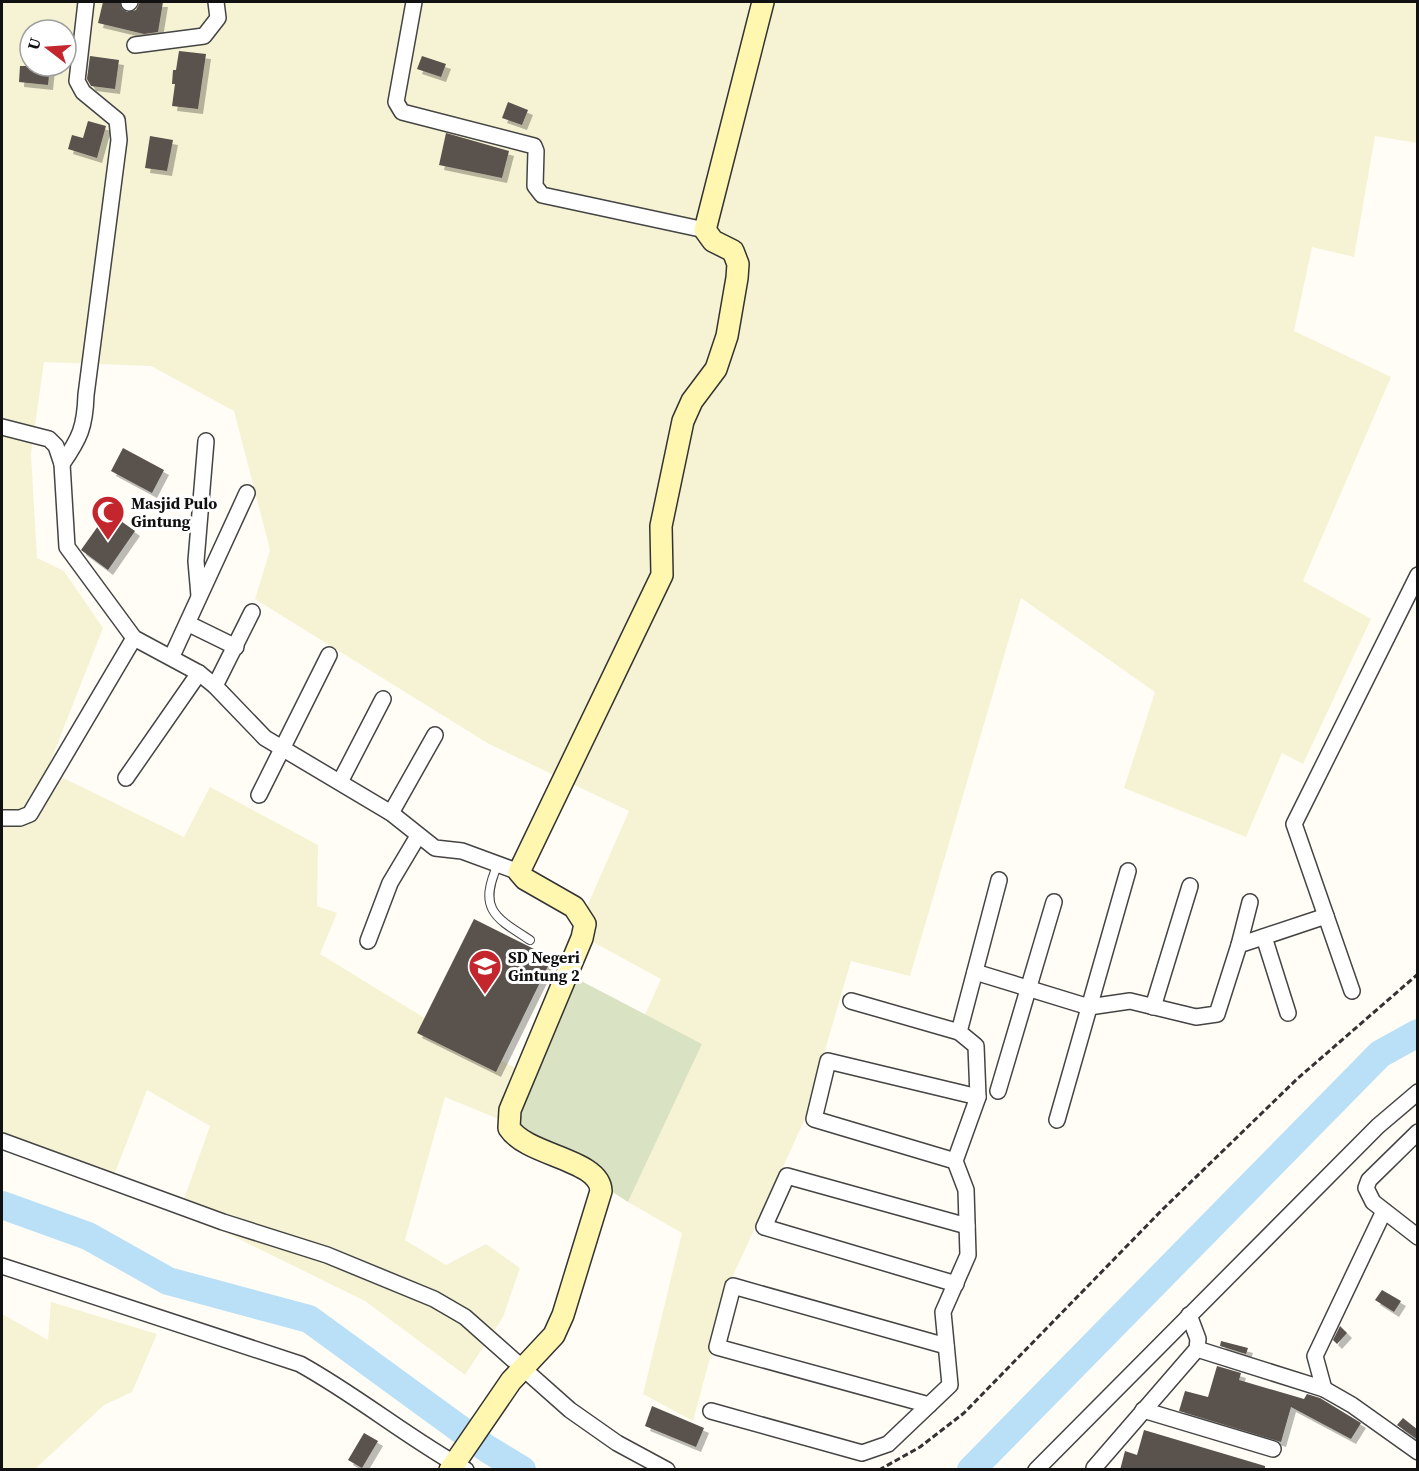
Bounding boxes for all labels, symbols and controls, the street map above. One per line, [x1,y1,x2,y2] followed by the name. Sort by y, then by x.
[18,18,78,78] north arrow
[21,35,46,52] text: U
[131,492,217,532] place label: Masjid Pulo Gintung
[90,494,126,541] mosque icon: Masjid Pulo Gintung
[508,946,580,986] place label: SD Negeri Gintung 2
[467,948,503,995] school or university icon: SD Negeri Gintung 2

